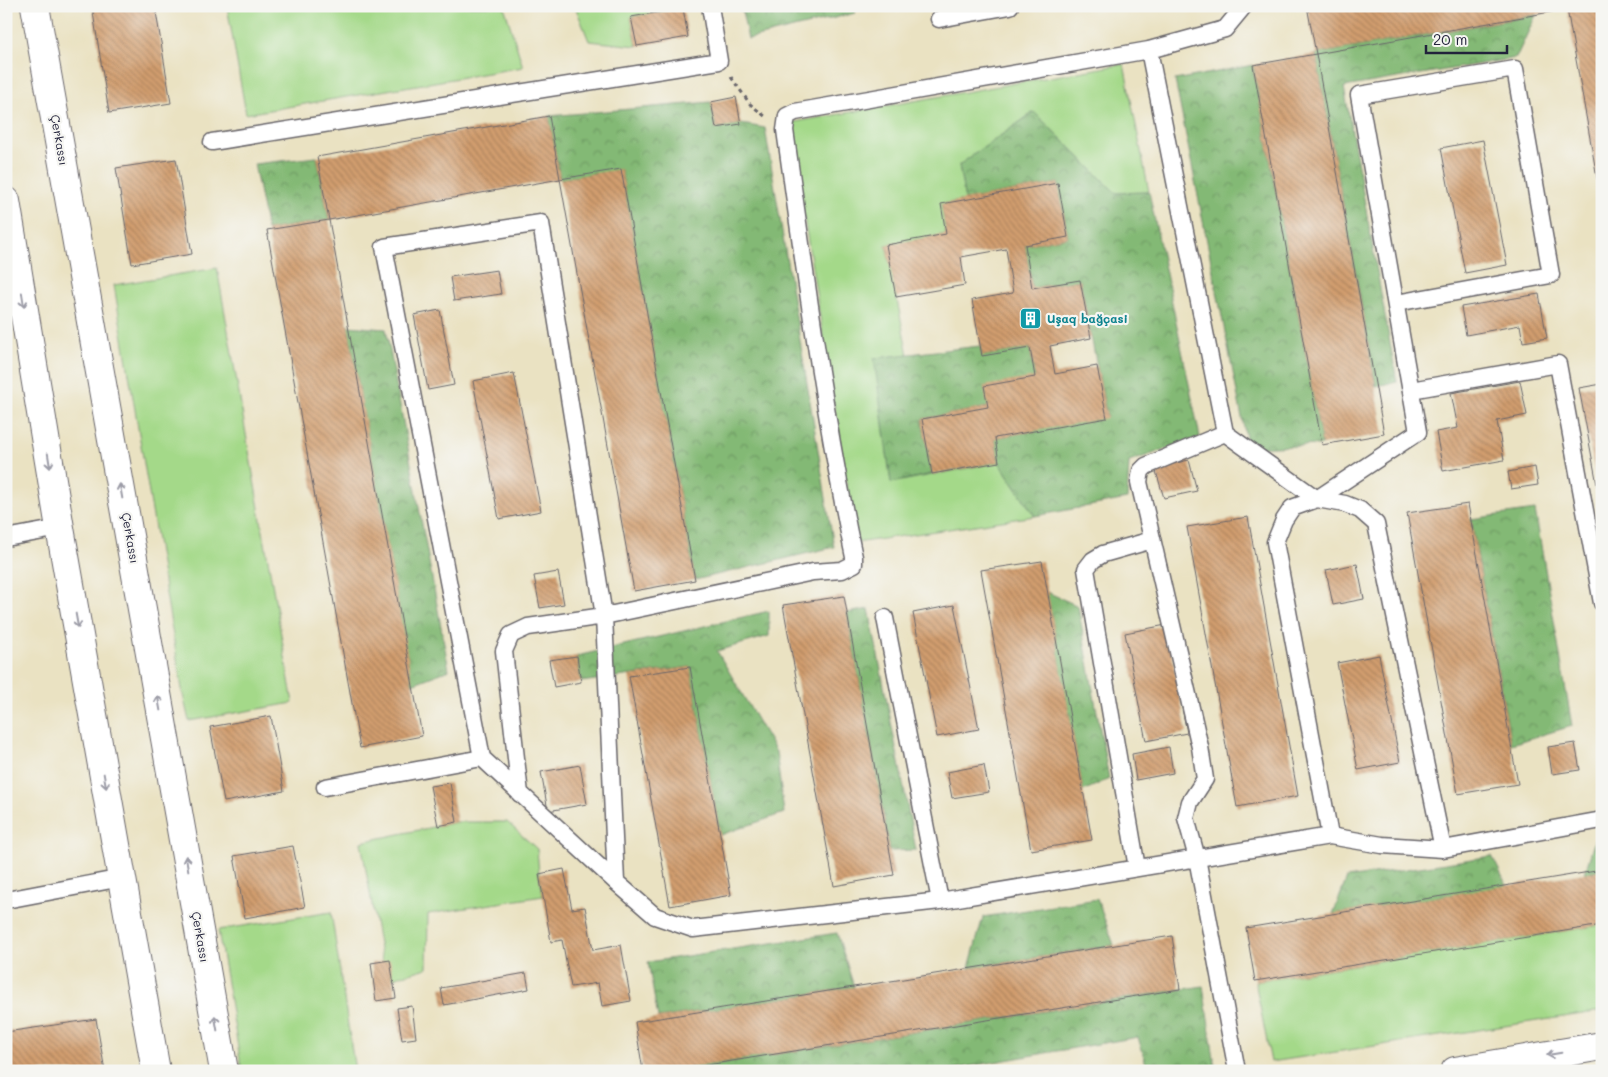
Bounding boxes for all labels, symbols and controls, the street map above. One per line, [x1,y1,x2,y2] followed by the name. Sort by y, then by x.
[1426,22,1507,54] scale bar
[1433,29,1467,49] text: 20 m
[48,113,72,166] street label: Çerkassı
[18,292,28,308] one-way arrow
[1019,307,1043,331] building icon: Uşaq bağçasi
[1047,310,1128,327] place label: Uşaq bağçasi
[45,452,55,468] one-way arrow
[116,483,126,499] one-way arrow
[119,511,143,564] street label: Çerkassı
[72,612,82,628] one-way arrow
[153,695,163,711] one-way arrow
[101,773,111,789] one-way arrow
[182,855,192,871] one-way arrow
[189,910,213,963] street label: Çerkassı
[210,1015,220,1031] one-way arrow
[1546,1049,1562,1059] one-way arrow

